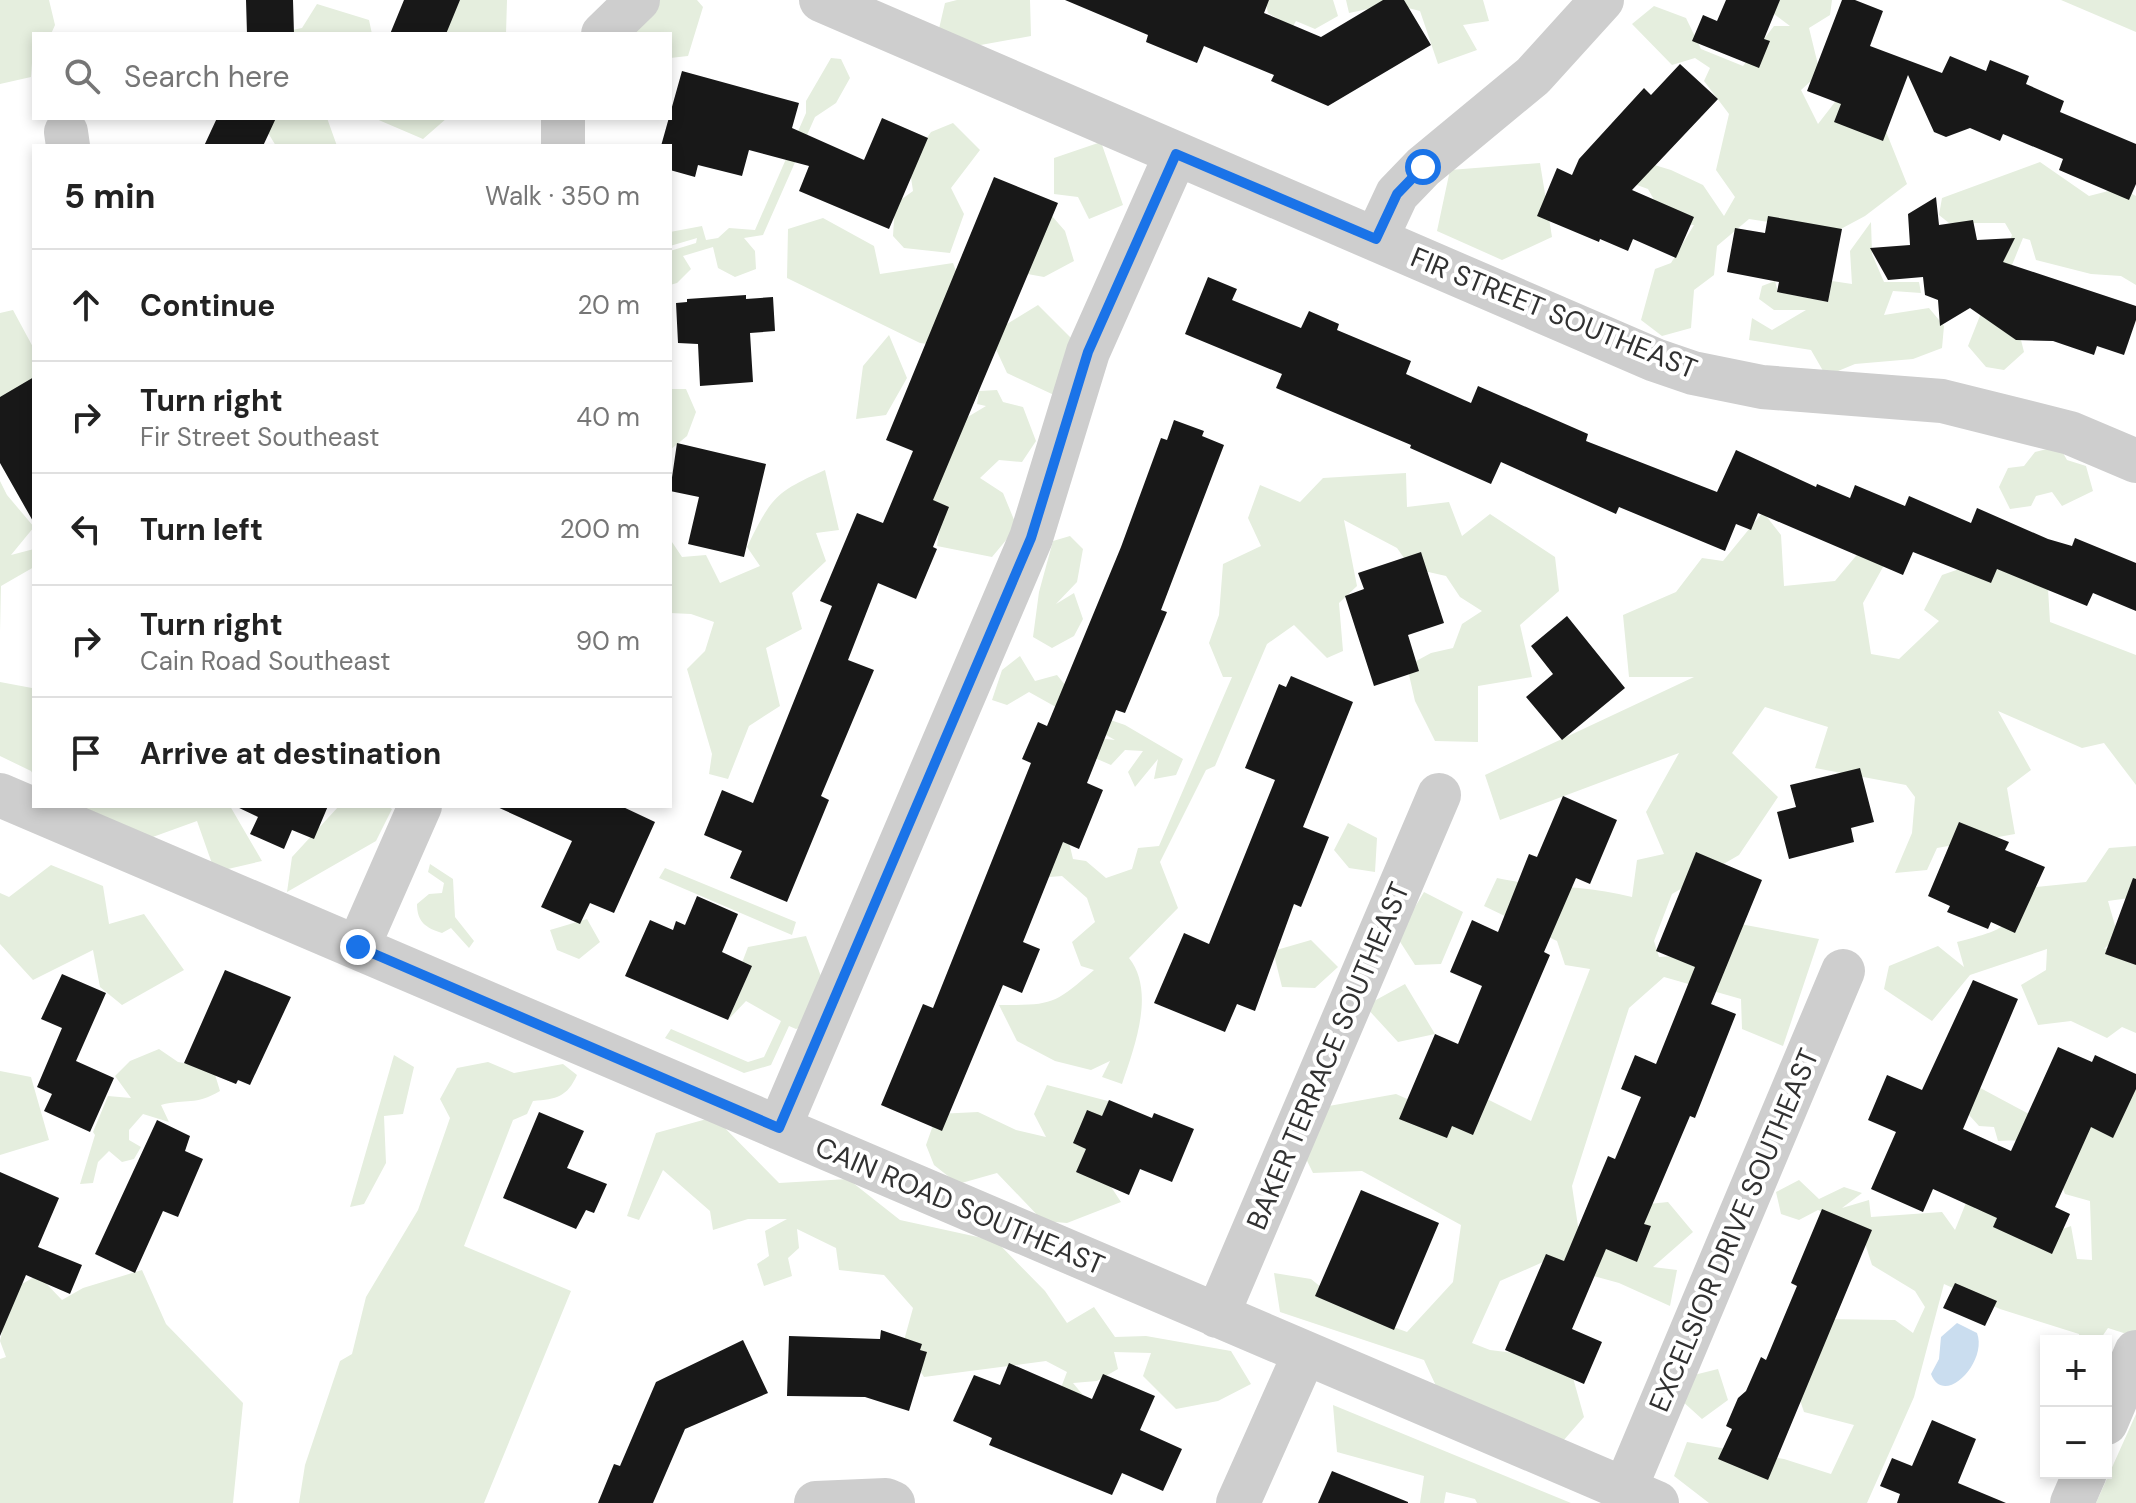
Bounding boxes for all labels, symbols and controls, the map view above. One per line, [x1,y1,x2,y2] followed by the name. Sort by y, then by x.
[32,32,672,120] search box
[60,54,104,98] icon: search
[124,57,290,96] text: Search here
[1405,149,1441,185] route start
[64,174,155,219] text: 5 min
[485,179,640,213] text: Walk · 350 m
[1405,239,1703,387] street label: FIR STREET SOUTHEAST
[64,283,108,327] icon: ahead
[140,286,275,325] text: Continue
[577,288,640,322] text: 20 m
[140,381,283,420] text: Turn right
[64,395,108,439] icon: right
[576,400,640,434] text: 40 m
[140,420,379,454] text: Fir Street Southeast
[64,507,108,551] icon: left
[140,510,263,549] text: Turn left
[560,512,640,546] text: 200 m
[140,605,283,644] text: Turn right
[64,619,108,663] icon: right
[576,624,640,658] text: 90 m
[140,644,390,678] text: Cain Road Southeast
[64,731,108,775] icon: arrive
[140,734,441,773] text: Arrive at destination
[1238,877,1418,1235] street label: BAKER TERRACE SOUTHEAST
[340,929,376,965] route end
[1641,1043,1827,1417] street label: EXCELSIOR DRIVE SOUTHEAST
[810,1128,1110,1284] street label: CAIN ROAD SOUTHEAST
[2040,1335,2112,1479] map controls
[2040,1335,2112,1407] button: +
[2040,1407,2112,1479] button: −

